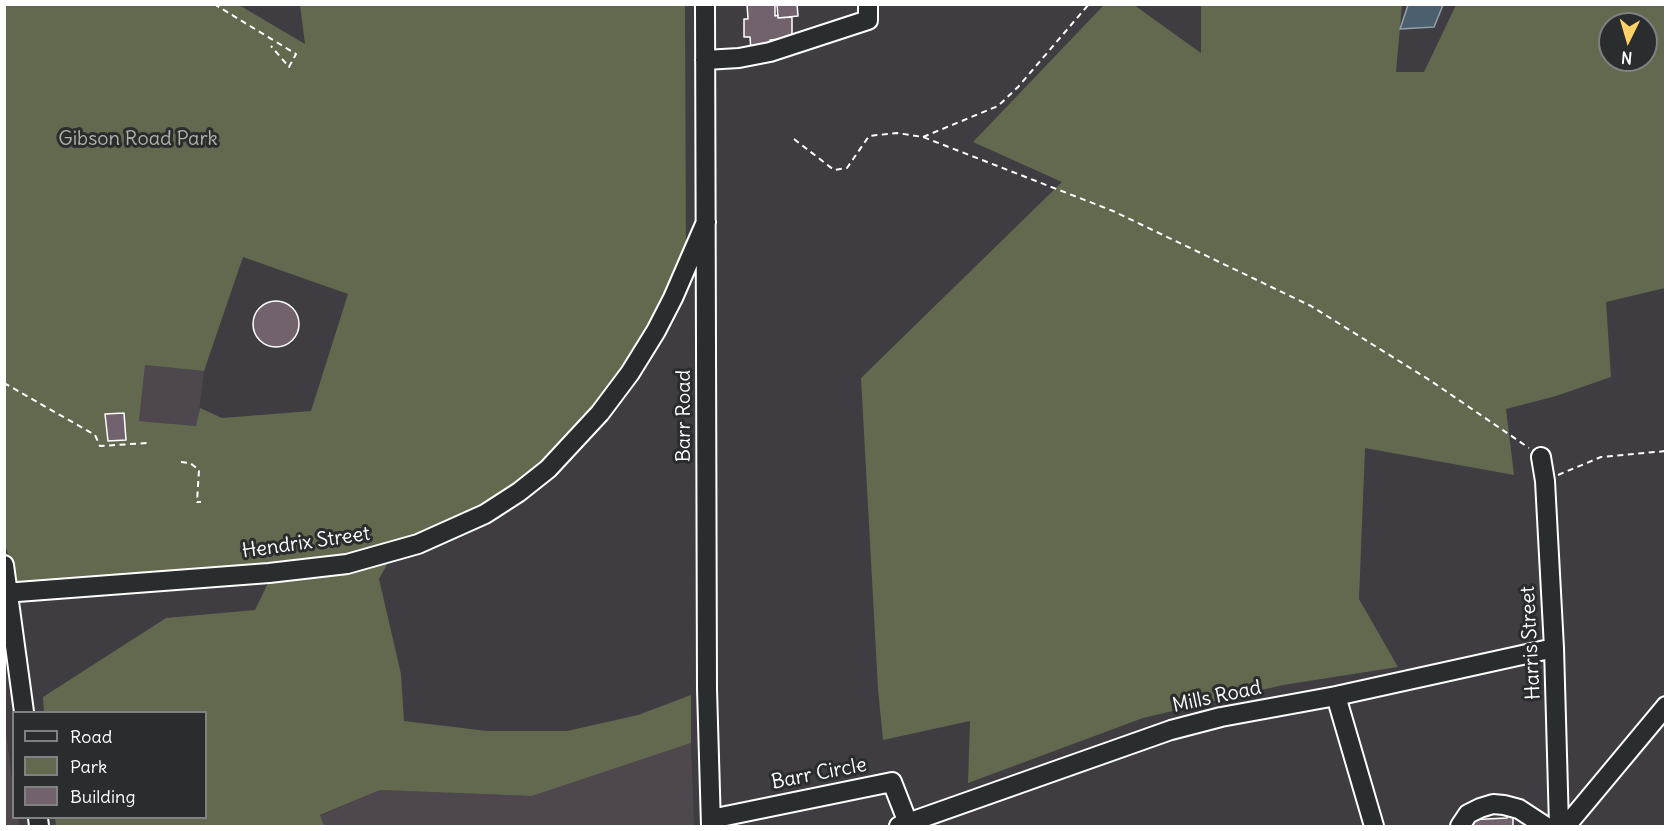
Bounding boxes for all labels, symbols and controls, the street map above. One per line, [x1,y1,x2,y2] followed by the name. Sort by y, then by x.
[1598,12,1658,72] north arrow
[1620,47,1633,68] text: N
[58,127,218,151] park label: Gibson Road Park
[672,370,696,462] street label: Barr Road
[240,522,372,564] street label: Hendrix Street
[1516,586,1546,700] street label: Harris Street
[1170,676,1264,718] street label: Mills Road
[12,711,207,819] legend
[70,725,112,748] text: Road
[769,753,869,795] street label: Barr Circle
[70,755,107,778] text: Park
[70,785,135,808] text: Building

